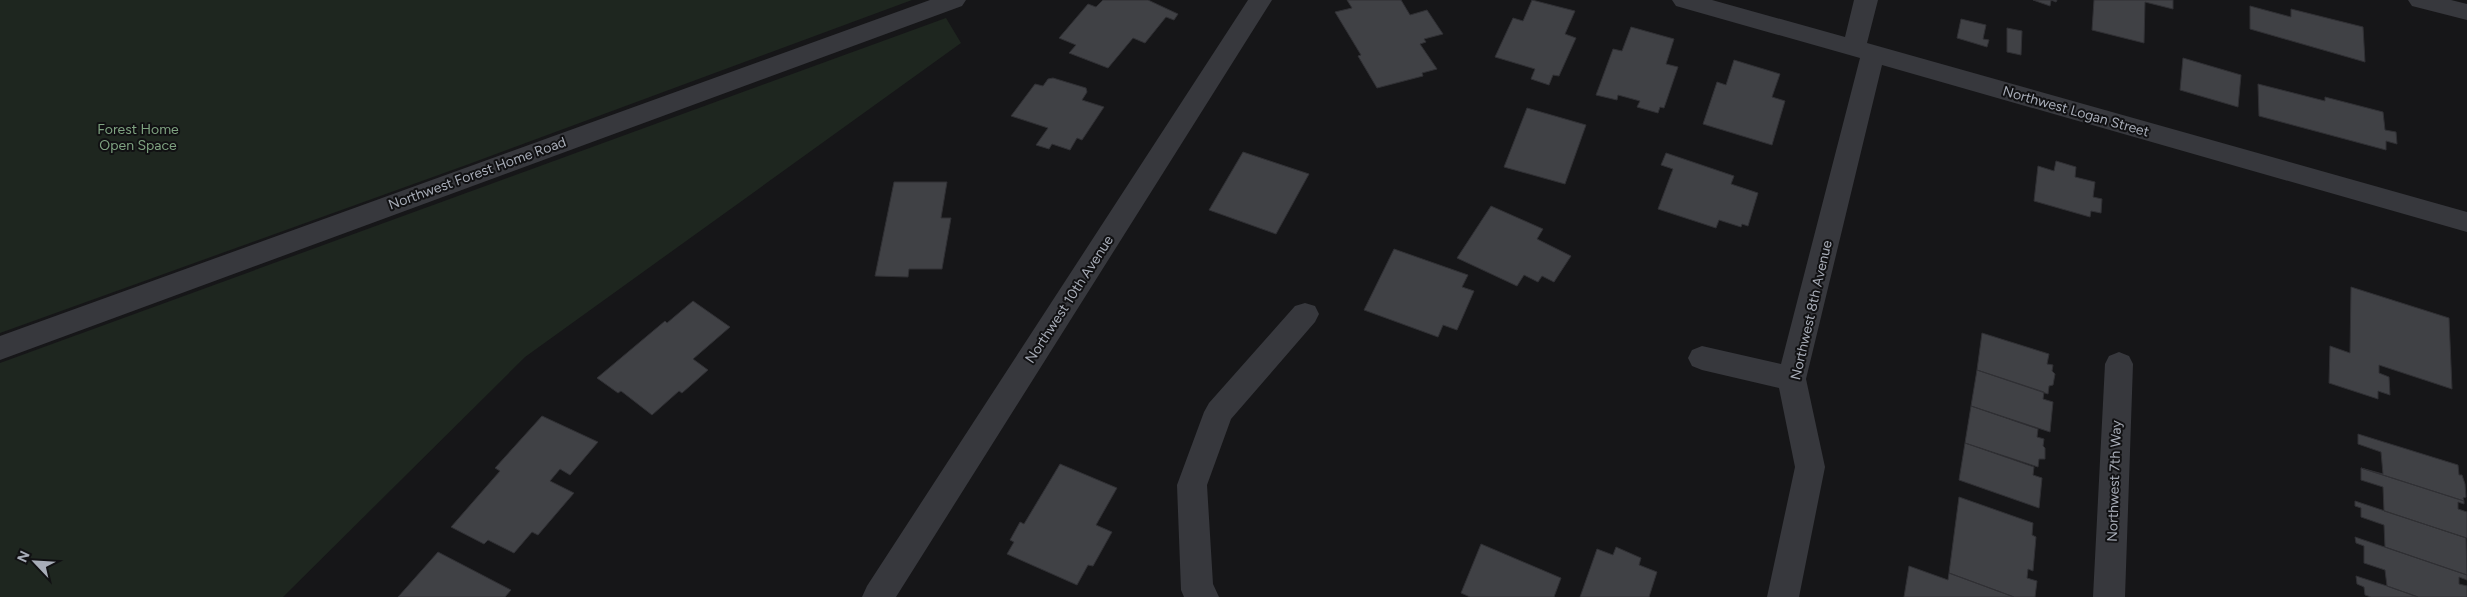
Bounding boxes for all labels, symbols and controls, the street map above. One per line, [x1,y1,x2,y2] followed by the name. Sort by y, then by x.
[2001,82,2151,141] street label: Northwest Logan Street
[97,121,179,154] park label: Forest Home Open Space
[386,133,568,214] street label: Northwest Forest Home Road
[1022,232,1117,366] street label: Northwest 10th Avenue
[1787,238,1836,382] street label: Northwest 8th Avenue
[2104,419,2125,542] street label: Northwest 7th Way
[10,537,60,587] north arrow
[14,548,34,565] text: N

